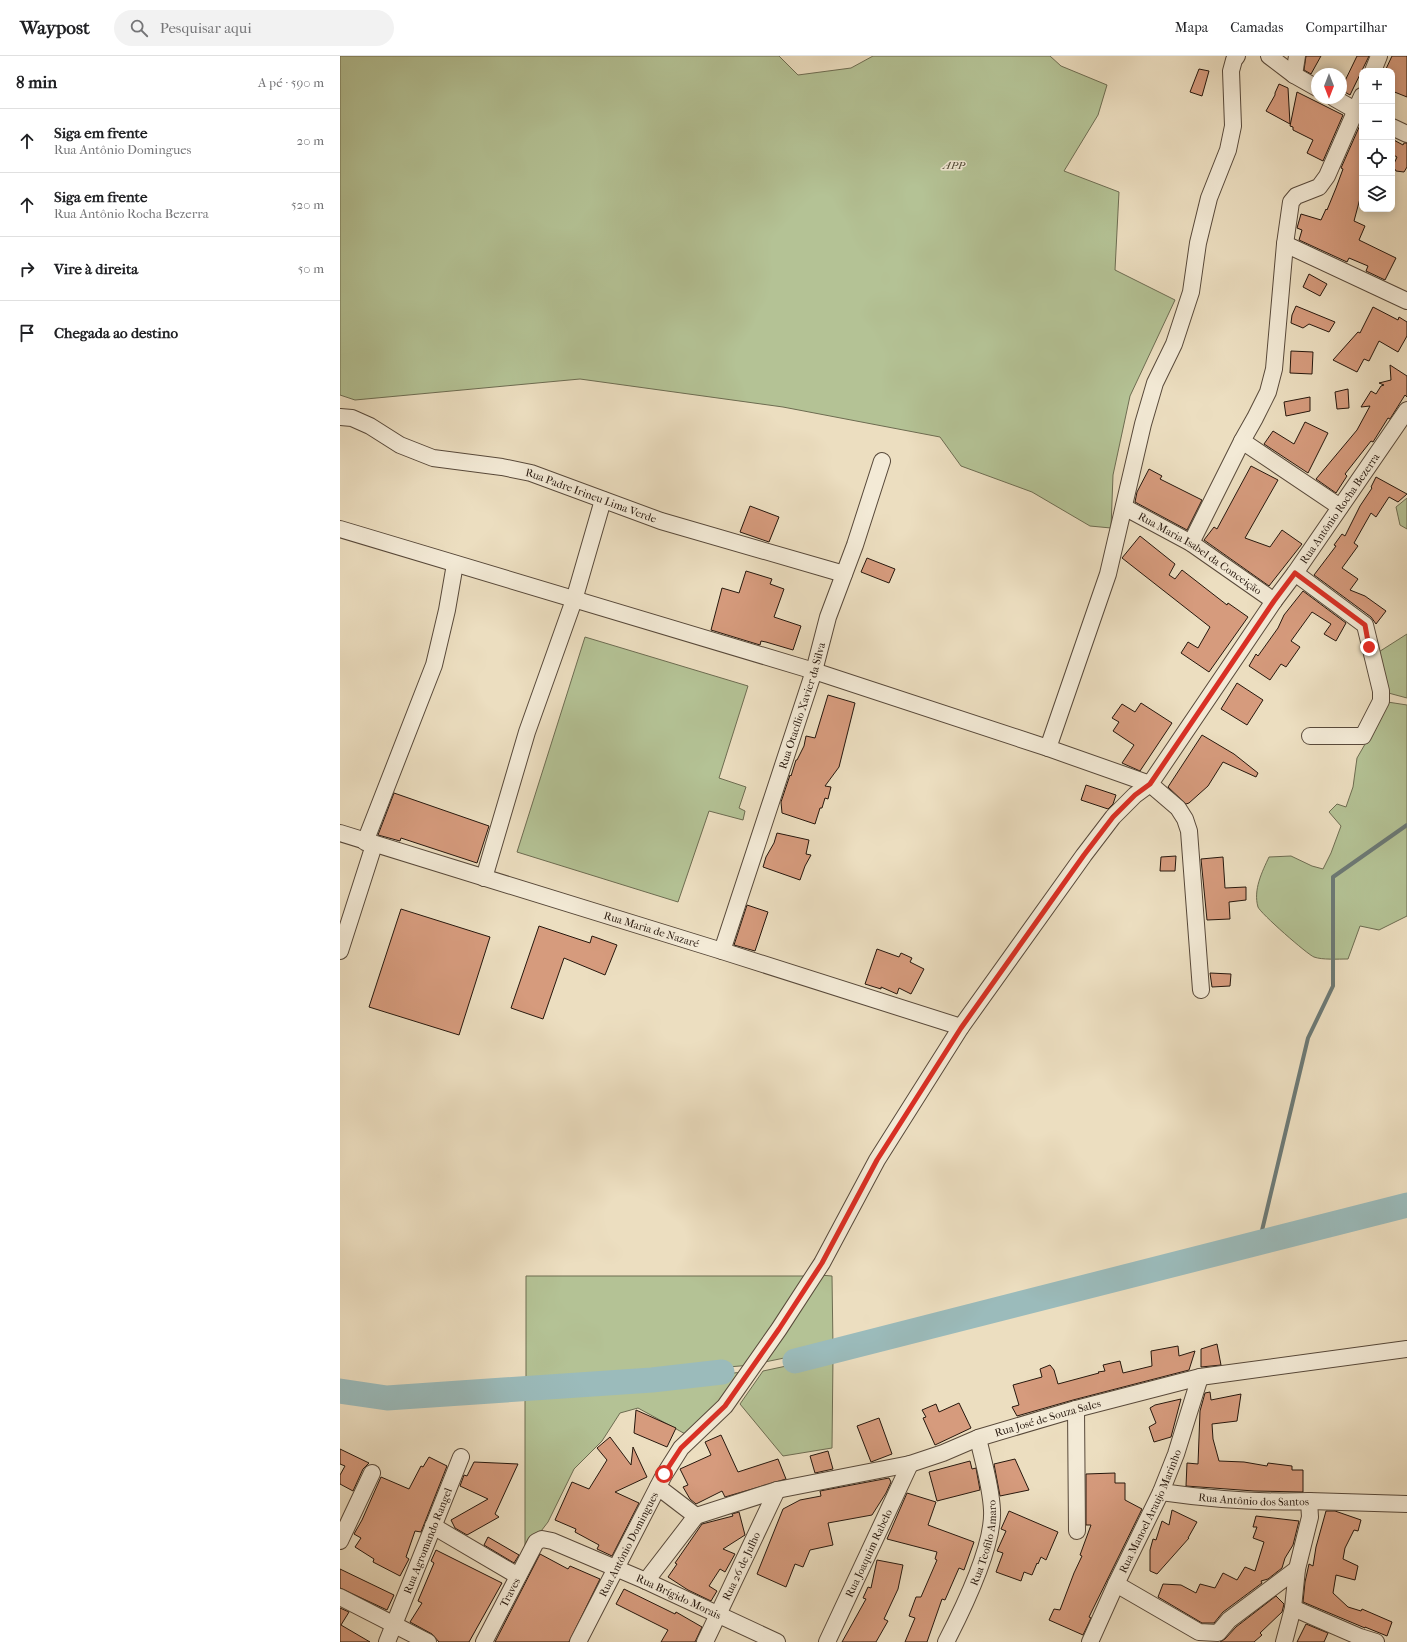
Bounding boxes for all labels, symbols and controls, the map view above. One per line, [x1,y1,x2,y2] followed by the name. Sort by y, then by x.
[114,10,394,46] search box
[20,17,90,39] text: Waypost
[128,17,150,39] icon: search
[160,19,252,37] text: Pesquisar aqui
[1175,19,1208,36] text: Mapa
[1230,19,1284,36] text: Camadas
[1306,19,1387,36] text: Compartilhar
[1311,68,1347,104] north arrow
[1359,68,1395,212] map controls
[1359,68,1395,104] button: +
[16,72,57,92] text: 8 min
[258,75,324,90] text: A pé · 590 m
[1359,104,1395,140] button: −
[54,124,147,142] text: Siga em frente
[16,130,38,152] icon: ahead
[297,133,324,148] text: 20 m
[1359,140,1395,176] button: locate
[54,142,191,157] text: Rua Antônio Domingues
[941,159,966,172] park label: APP
[1359,176,1395,212] button: layers
[54,188,147,206] text: Siga em frente
[16,194,38,216] icon: ahead
[291,197,324,212] text: 520 m
[54,206,209,221] text: Rua Antônio Rocha Bezerra
[16,258,38,280] icon: right
[54,260,138,278] text: Vire à direita
[298,261,324,276] text: 50 m
[16,322,38,344] icon: arrive
[54,324,178,342] text: Chegada ao destino
[1297,450,1383,566] street label: Rua Antônio Rocha Bezerra
[524,466,659,526] street label: Rua Padre Irineu Lima Verde
[1136,510,1264,598] street label: Rua Maria Isabel da Conceição
[1360,638,1378,656] route end
[776,640,828,771] street label: Rua Otacílio Xavier da Silva
[602,909,701,951] street label: Rua Maria de Nazaré
[993,1397,1102,1440] street label: Rua José de Souza Sales
[1116,1448,1184,1575] street label: Rua Manoel Araujo Marinho
[655,1465,673,1483] route start
[401,1486,455,1596] street label: Rua Agromando Rangel
[596,1490,661,1599] street label: Rua Antônio Domingues
[1198,1491,1309,1509] street label: Rua Antônio dos Santos
[967,1499,999,1588] street label: Rua Teofilo Amaro
[843,1507,895,1600] street label: Rua Joaquim Rabelo
[720,1530,763,1603] street label: Rua 26 de Julho
[634,1572,723,1622] street label: Rua Brígido Morais
[497,1576,523,1609] street label: Traves

